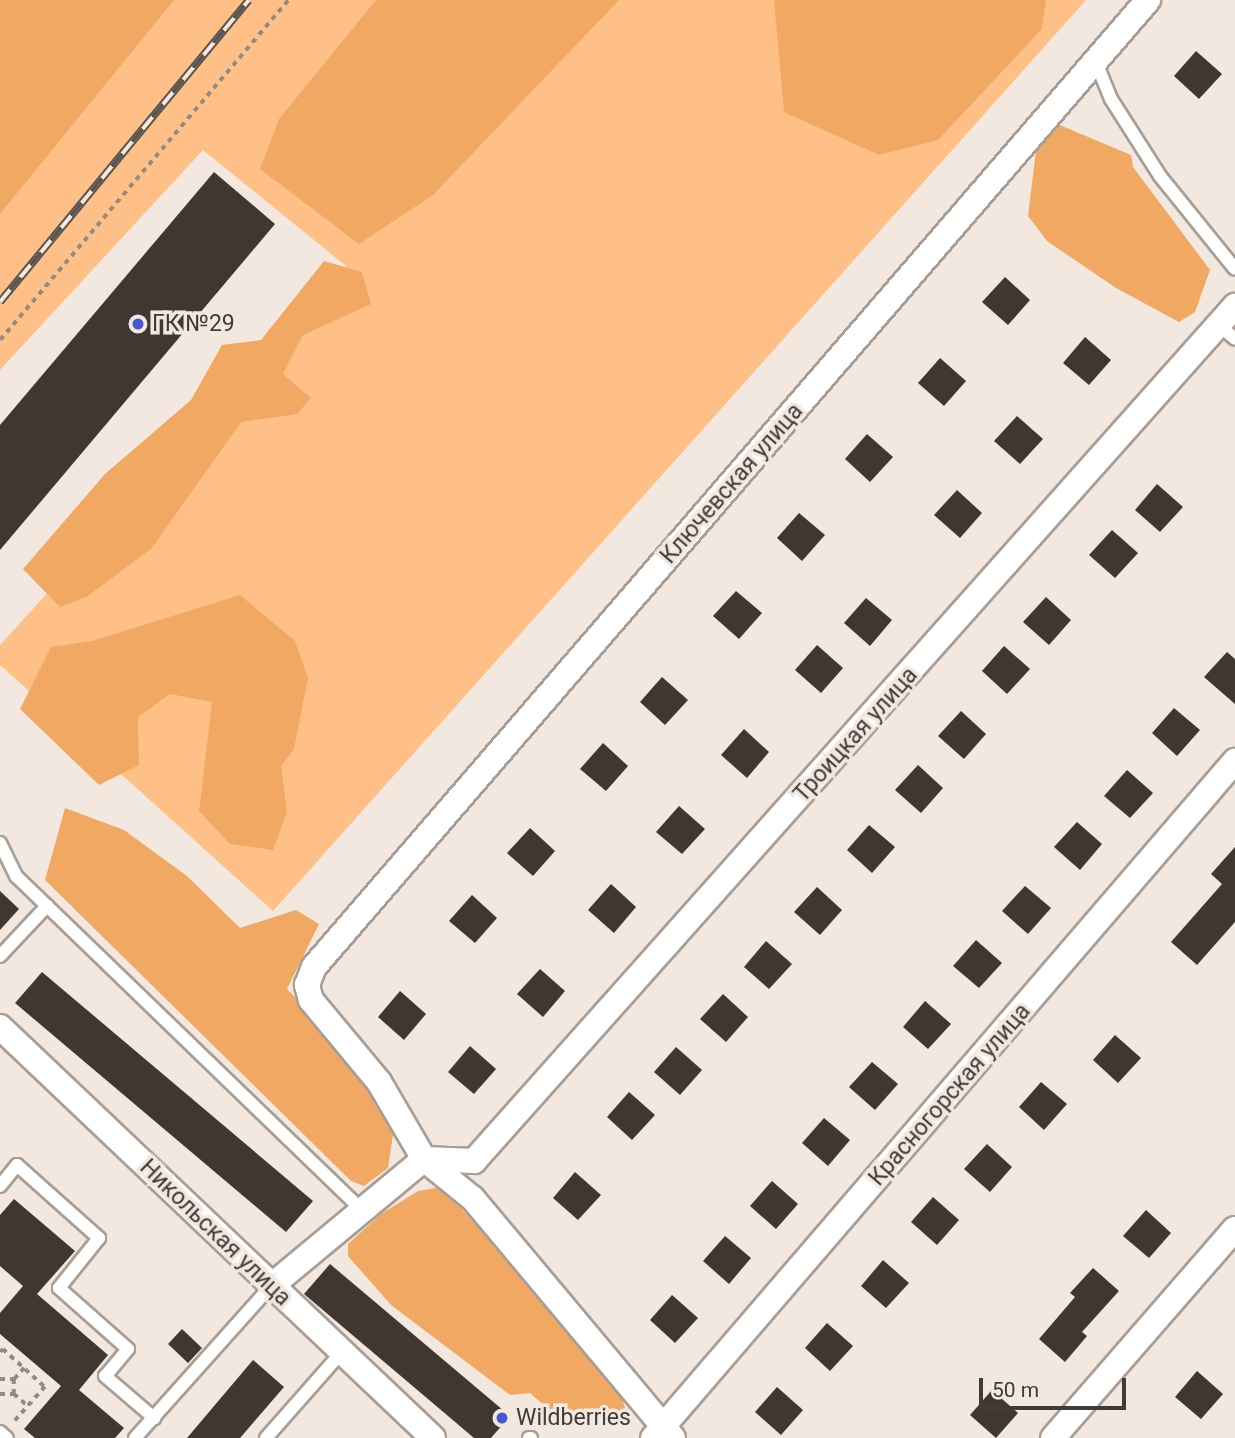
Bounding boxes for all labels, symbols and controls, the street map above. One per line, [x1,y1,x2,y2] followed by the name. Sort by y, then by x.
[152,310,235,338] place label: ГК №29
[130,316,146,332] marker: ГК №29
[655,398,809,570] street label: Ключевская улица
[788,662,924,808] street label: Троицкая улица
[863,998,1037,1192] street label: Красногорская улица
[134,1154,296,1312] street label: Никольская улица
[983,1364,1130,1408] scale bar
[992,1378,1039,1402] text: 50 m
[516,1404,631,1432] place label: Wildberries
[494,1410,510,1426] marker: Wildberries

